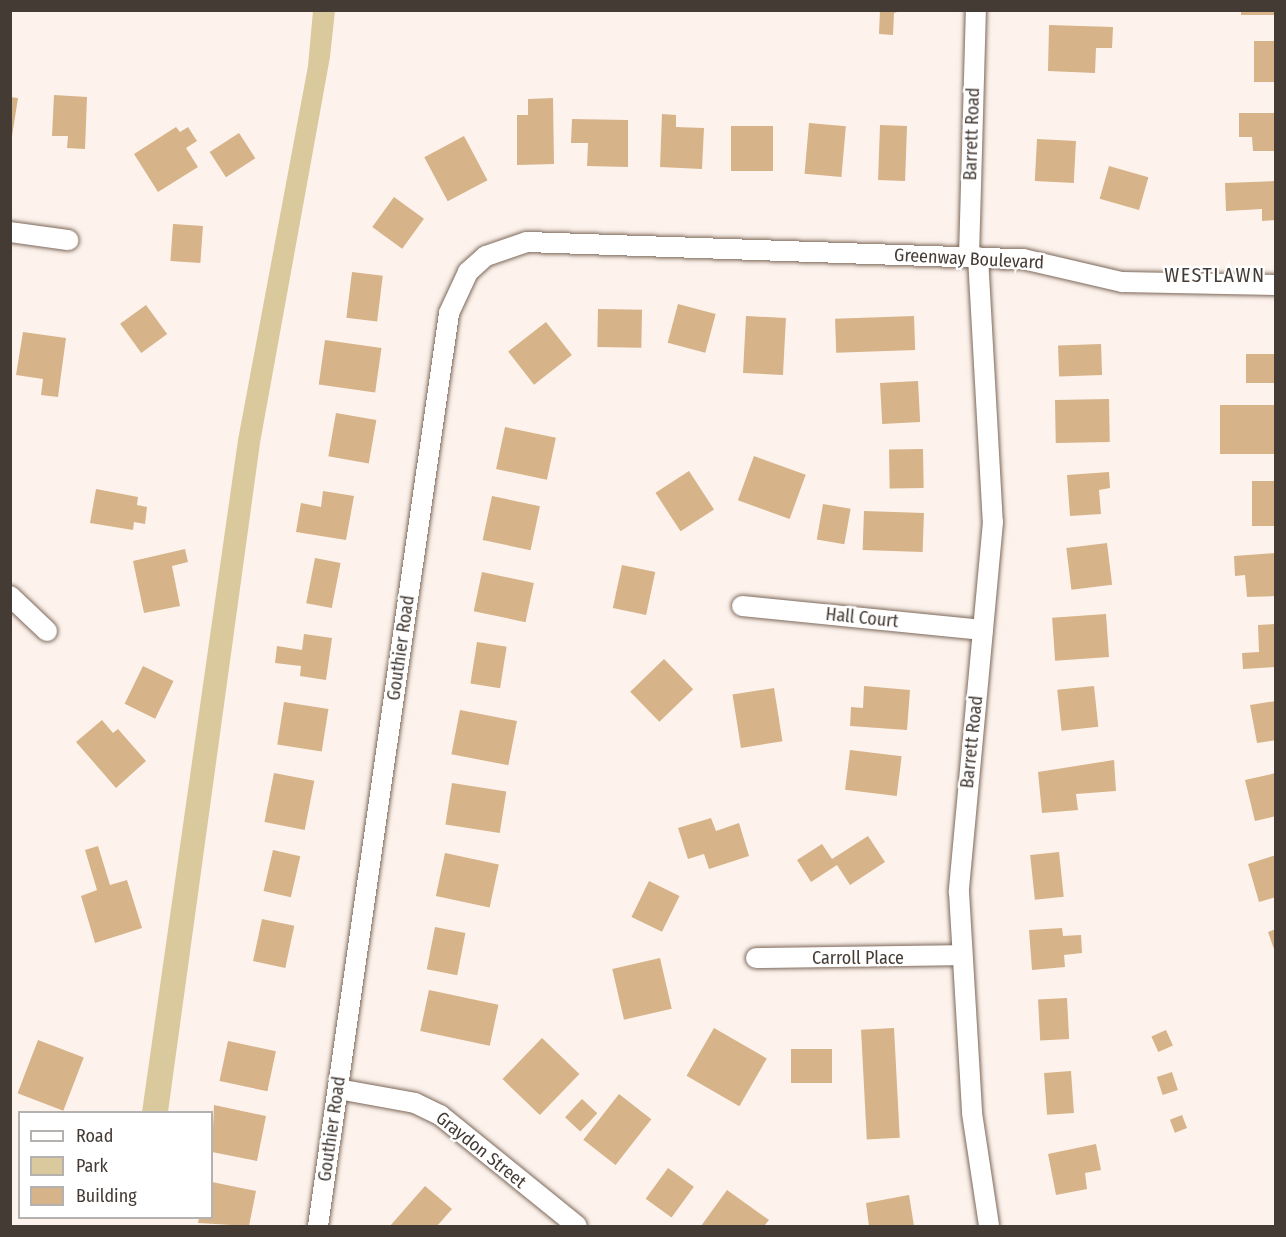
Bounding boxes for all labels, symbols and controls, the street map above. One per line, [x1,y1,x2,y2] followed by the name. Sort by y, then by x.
[960,87,984,181] street label: Barrett Road
[894,244,1044,274] street label: Greenway Boulevard
[1164,263,1266,287] district label: WESTLAWN
[383,594,419,702] street label: Gouthier Road
[825,603,899,633] street label: Hall Court
[956,695,988,789] street label: Barrett Road
[812,947,904,969] street label: Carroll Place
[314,1075,350,1183] street label: Gouthier Road
[432,1107,530,1193] street label: Graydon Street
[18,1111,213,1219] legend
[76,1125,113,1147] text: Road
[76,1155,108,1177] text: Park
[76,1185,137,1207] text: Building

